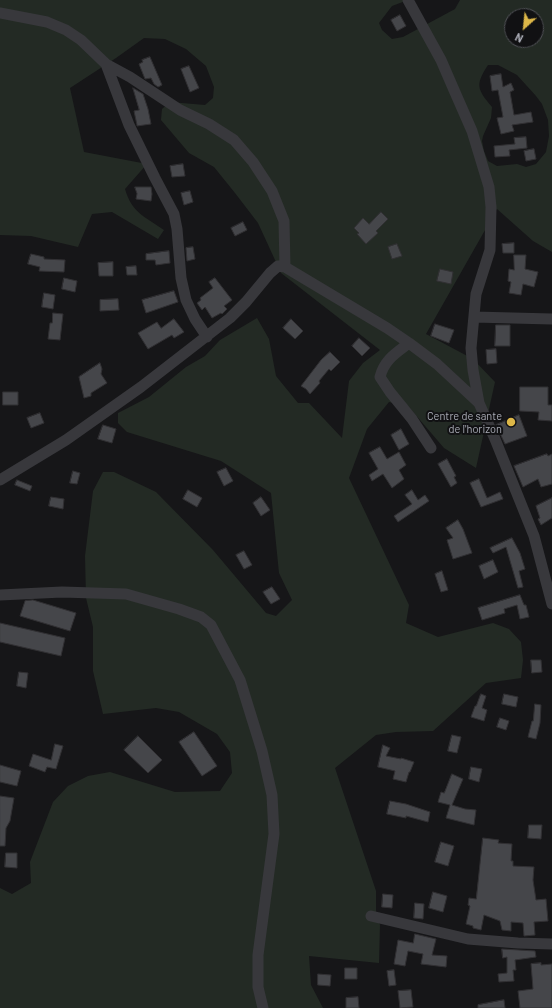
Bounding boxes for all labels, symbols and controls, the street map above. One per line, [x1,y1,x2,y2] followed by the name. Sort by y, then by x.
[504,8,544,48] north arrow
[513,31,525,46] text: N
[427,409,502,435] place label: Centre de sante de l'horizon
[505,416,517,428] marker: Centre de sante de l'horizon

